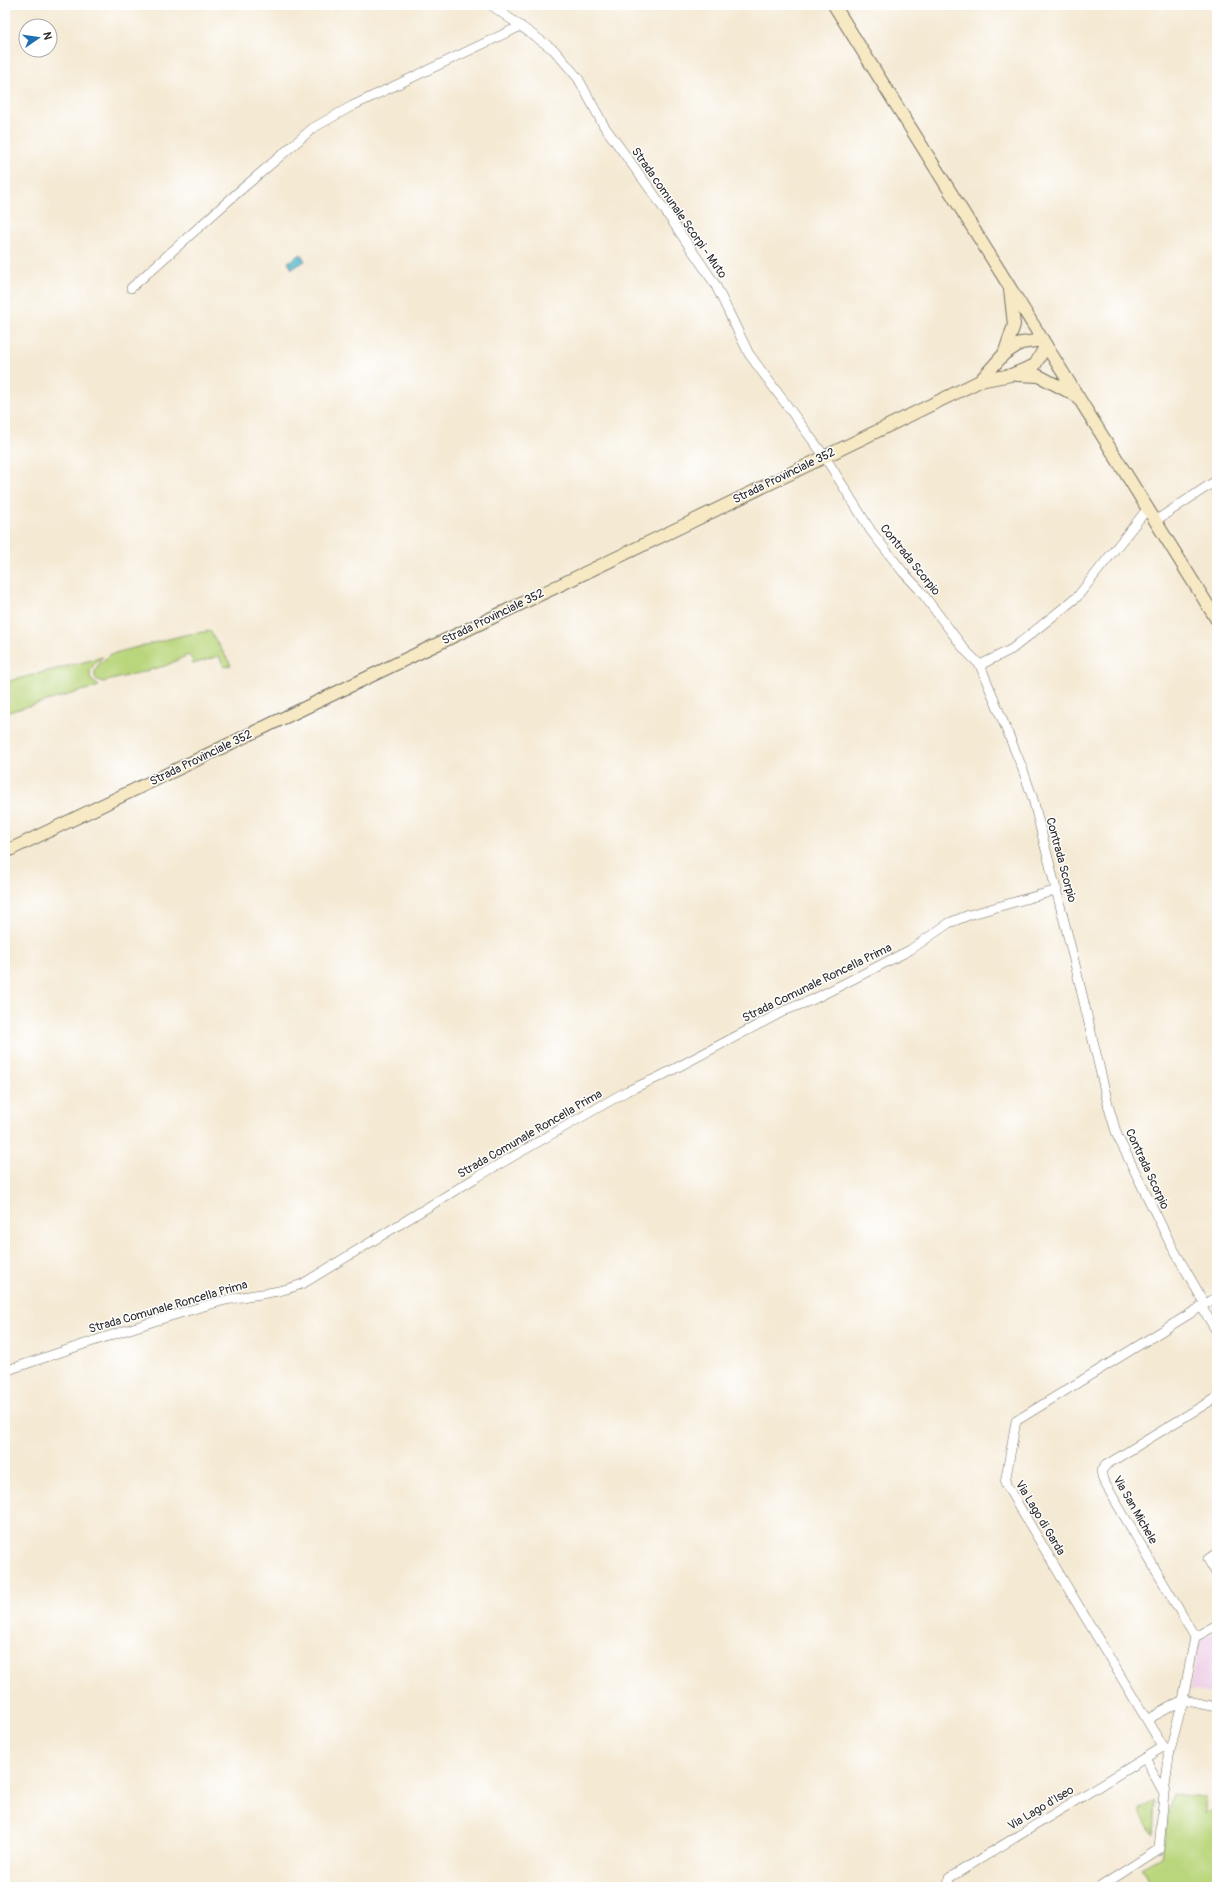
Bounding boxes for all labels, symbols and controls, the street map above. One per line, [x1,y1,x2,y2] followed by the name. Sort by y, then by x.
[18,18,58,58] north arrow
[40,31,55,41] text: N
[628,145,730,282] street label: Strada comunale Scorpi - Muto
[730,445,838,507] street label: Strada Provinciale 352
[877,521,944,599] street label: Contrada Scorpio
[439,586,547,648] street label: Strada Provinciale 352
[147,727,255,789] street label: Strada Provinciale 352
[1042,816,1080,905] street label: Contrada Scorpio
[740,940,895,1026] street label: Strada Comunale Roncella Prima
[455,1086,605,1182] street label: Strada Comunale Roncella Prima
[1122,1126,1172,1212] street label: Contrada Scorpio
[87,1277,249,1337] street label: Strada Comunale Roncella Prima
[1109,1473,1161,1547] street label: Via San Michele
[1012,1478,1068,1558] street label: Via Lago di Garda
[1005,1782,1077,1834] street label: Via Lago d'Iseo

